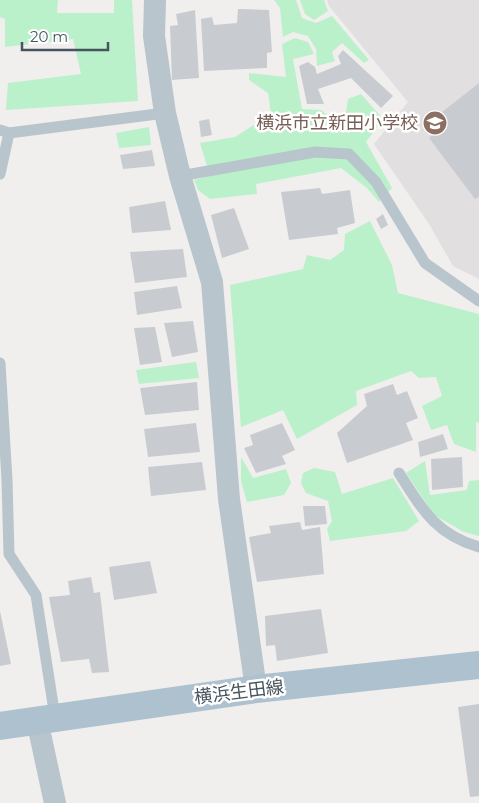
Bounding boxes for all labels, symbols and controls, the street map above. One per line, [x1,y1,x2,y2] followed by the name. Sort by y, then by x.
[22,20,109,52] scale bar
[30,27,68,46] text: 20 m
[422,110,448,136] school or university icon: 横浜市立新田小学校
[256,112,418,134] place label: 横浜市立新田小学校
[193,676,285,708] street label: 横浜生田線

